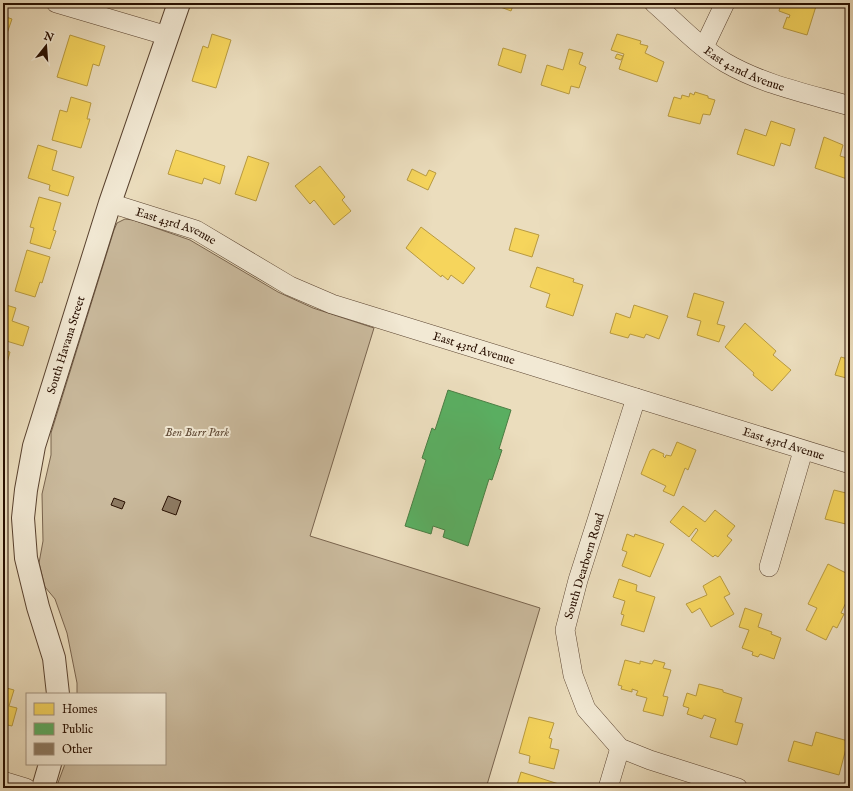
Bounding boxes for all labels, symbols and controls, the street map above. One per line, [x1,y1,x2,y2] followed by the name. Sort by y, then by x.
[26,26,66,66] north arrow
[41,29,56,46] text: N
[701,43,787,95] street label: East 42nd Avenue
[134,205,219,249] street label: East 43rd Avenue
[44,294,88,396] street label: South Havana Street
[431,329,517,368] street label: East 43rd Avenue
[741,424,827,464] street label: East 43rd Avenue
[165,425,229,440] park label: Ben Burr Park
[561,511,608,621] street label: South Dearborn Road
[26,693,166,765] legend
[62,702,98,717] text: Homes
[62,722,93,737] text: Public
[62,742,93,757] text: Other

